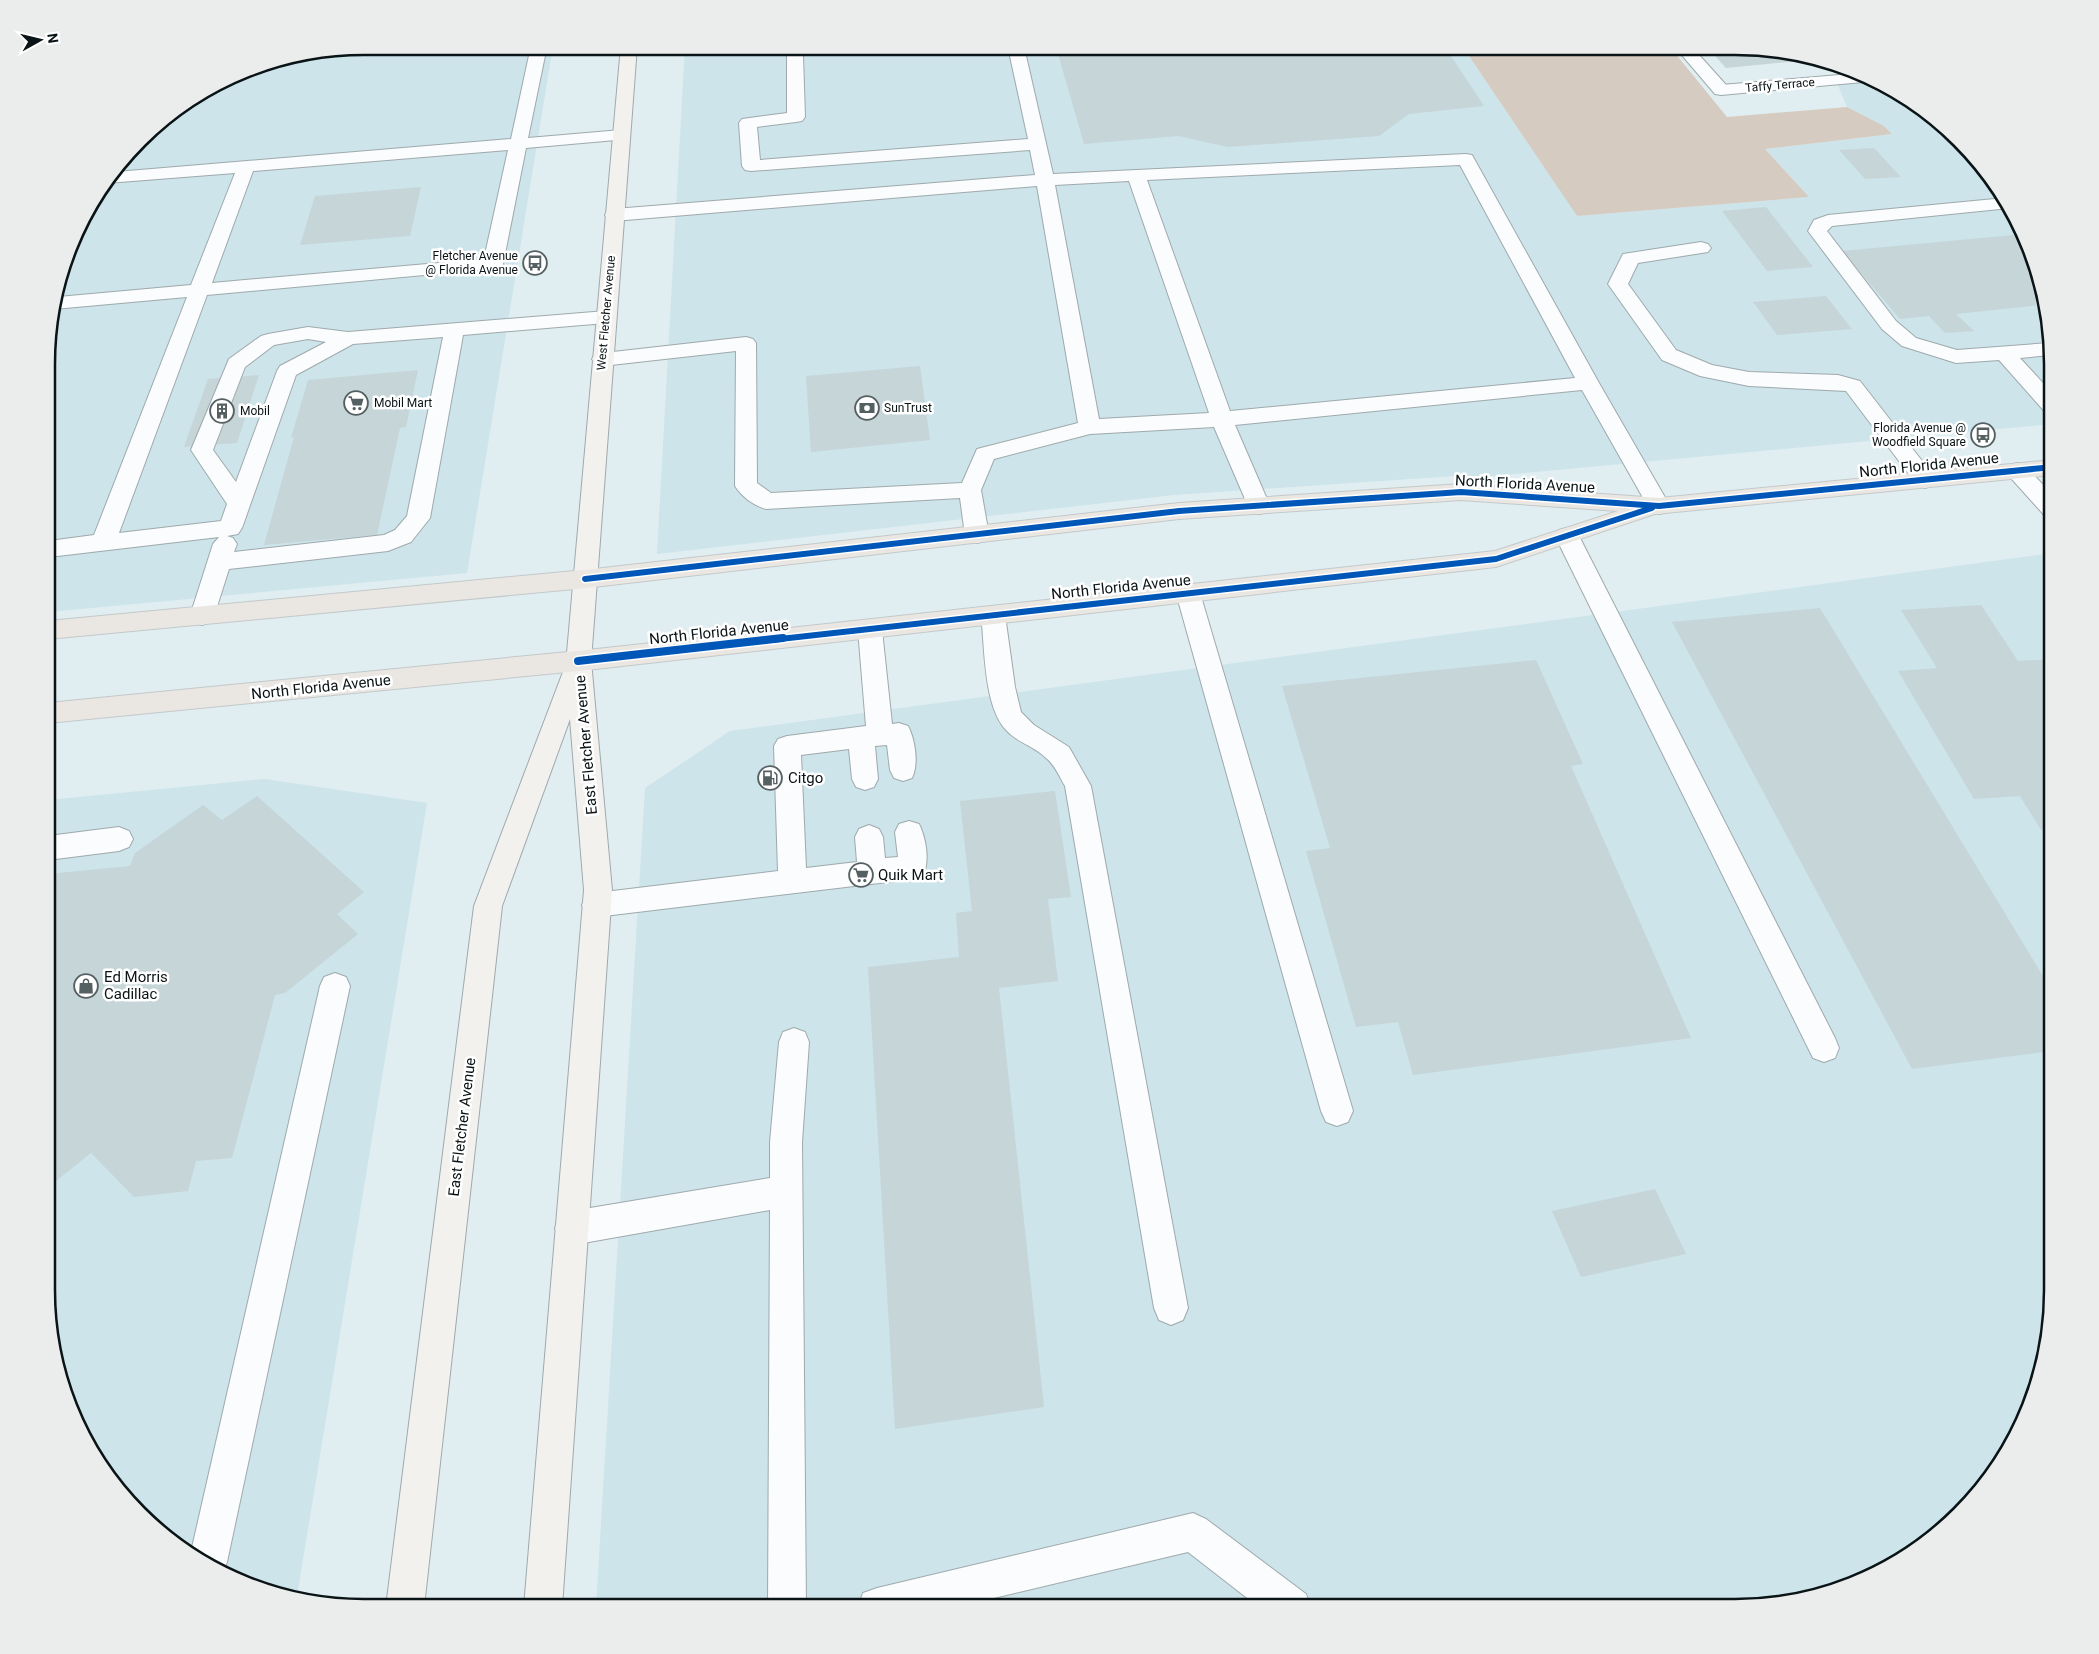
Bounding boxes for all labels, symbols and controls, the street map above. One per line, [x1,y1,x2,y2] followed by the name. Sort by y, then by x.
[15,15,65,65] north arrow
[44,32,61,44] text: N
[1745,75,1815,95] street label: Taffy Terrace
[425,249,518,277] place label: Fletcher Avenue @ Florida Avenue
[522,250,548,276] bus stop icon: Fletcher Avenue @ Florida Avenue
[594,255,618,371] street label: West Fletcher Avenue
[343,390,369,416] supermarket icon: Mobil Mart
[854,395,880,421] bank icon: SunTrust
[374,396,432,410] place label: Mobil Mart
[209,398,235,424] building icon: Mobil
[884,401,932,415] place label: SunTrust
[240,404,270,418] place label: Mobil
[1872,421,1966,449] place label: Florida Avenue @ Woodfield Square
[1970,422,1996,448] bus stop icon: Florida Avenue @ Woodfield Square
[1858,449,2000,481] street label: North Florida Avenue
[1455,471,1596,497] street label: North Florida Avenue
[1050,571,1192,603] street label: North Florida Avenue
[648,616,790,648] street label: North Florida Avenue
[250,671,392,703] street label: North Florida Avenue
[571,675,601,815] street label: East Fletcher Avenue
[757,765,783,791] fuel station icon: Citgo
[788,769,823,787] place label: Citgo
[848,862,874,888] supermarket icon: Quik Mart
[878,866,943,884] place label: Quik Mart
[104,968,168,1003] place label: Ed Morris Cadillac
[73,973,99,999] shop icon: Ed Morris Cadillac
[445,1056,479,1197] street label: East Fletcher Avenue

